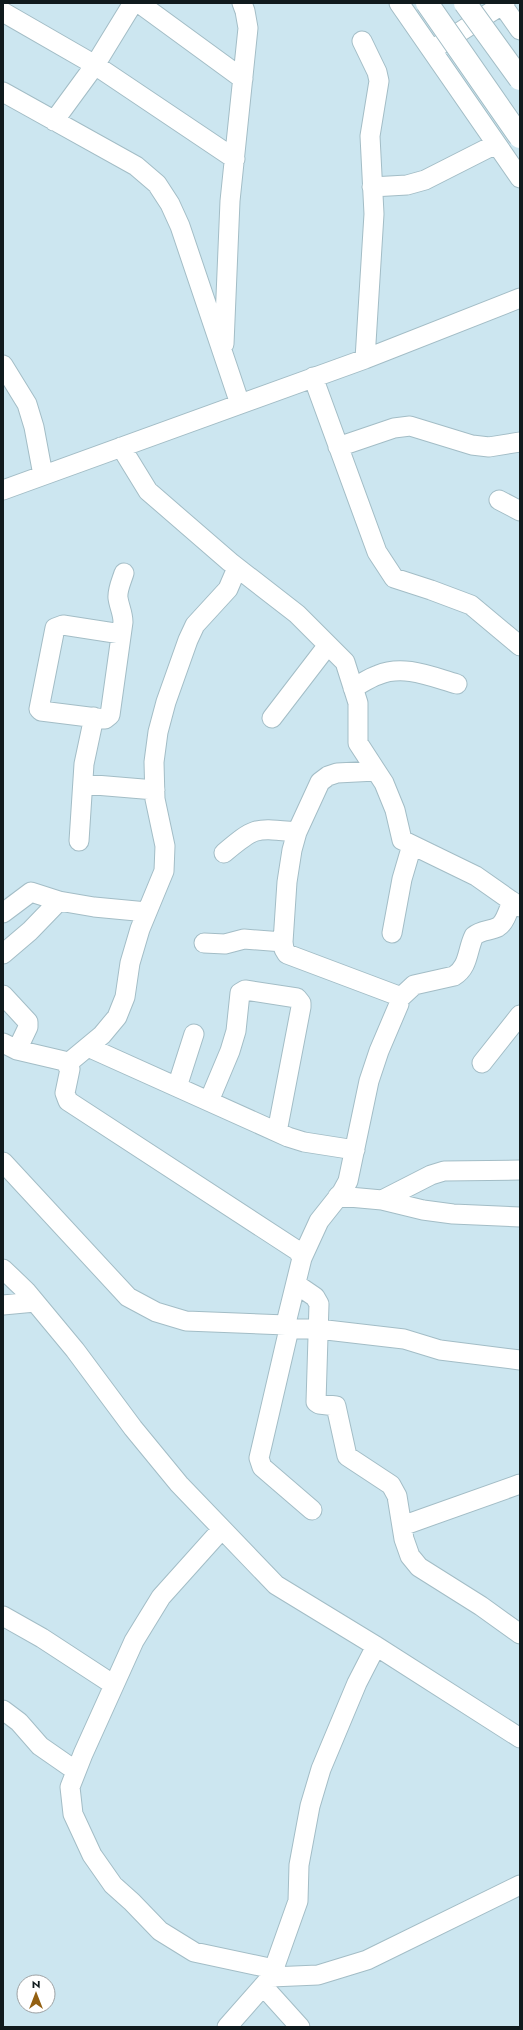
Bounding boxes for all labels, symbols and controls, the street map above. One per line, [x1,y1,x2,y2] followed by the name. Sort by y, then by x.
[16,1974,56,2014] north arrow
[32,1976,40,1992] text: N

